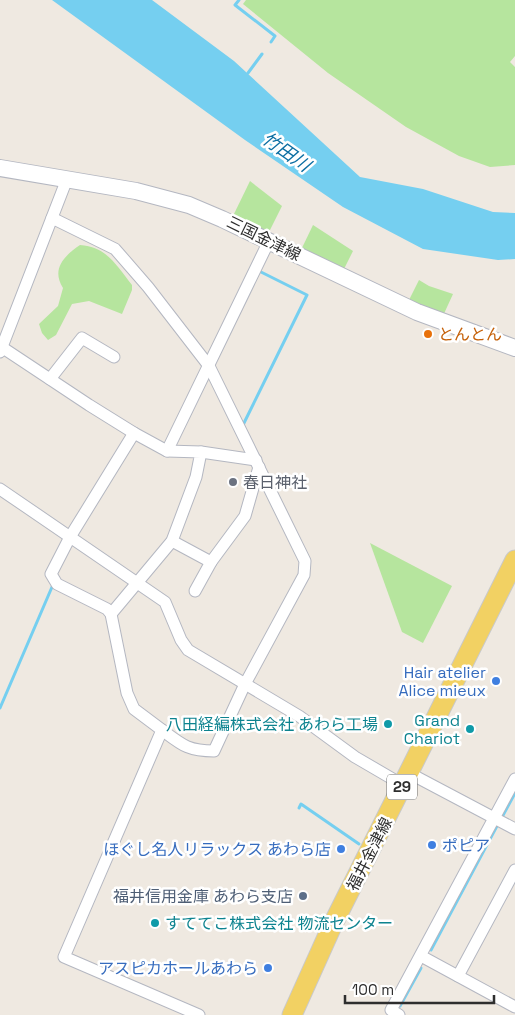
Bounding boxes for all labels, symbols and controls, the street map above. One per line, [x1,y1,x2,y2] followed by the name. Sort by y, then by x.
[258,127,317,178] water label: 竹田川
[223,211,304,265] street label: 三国金津線
[438,324,502,345] place label: とんとん
[422,328,434,340] marker: とんとん
[243,472,307,493] place label: 春日神社
[227,476,239,488] marker: 春日神社
[398,662,486,701] place label: Hair atelier Alice mieux
[490,675,502,687] marker: Hair atelier Alice mieux
[404,710,460,749] place label: Grand Chariot
[166,714,378,735] place label: 八田経編株式会社 あわら工場
[382,718,394,730] marker: 八田経編株式会社 あわら工場
[464,723,476,735] marker: Grand Chariot
[387,774,417,800] road number: 29
[342,814,397,895] street label: 福井金津線
[442,835,490,856] place label: ポピア
[103,839,331,860] place label: ほぐし名人リラックス あわら店
[426,839,438,851] marker: ポピア
[335,843,347,855] marker: ほぐし名人リラックス あわら店
[113,886,293,907] place label: 福井信用金庫 あわら支店
[297,890,309,902] marker: 福井信用金庫 あわら支店
[165,913,393,934] place label: すててこ株式会社 物流センター
[149,917,161,929] marker: すててこ株式会社 物流センター
[98,958,258,979] place label: アスピカホールあわら
[262,962,274,974] marker: アスピカホールあわら
[345,972,494,1004] scale bar
[352,980,394,999] text: 100 m

